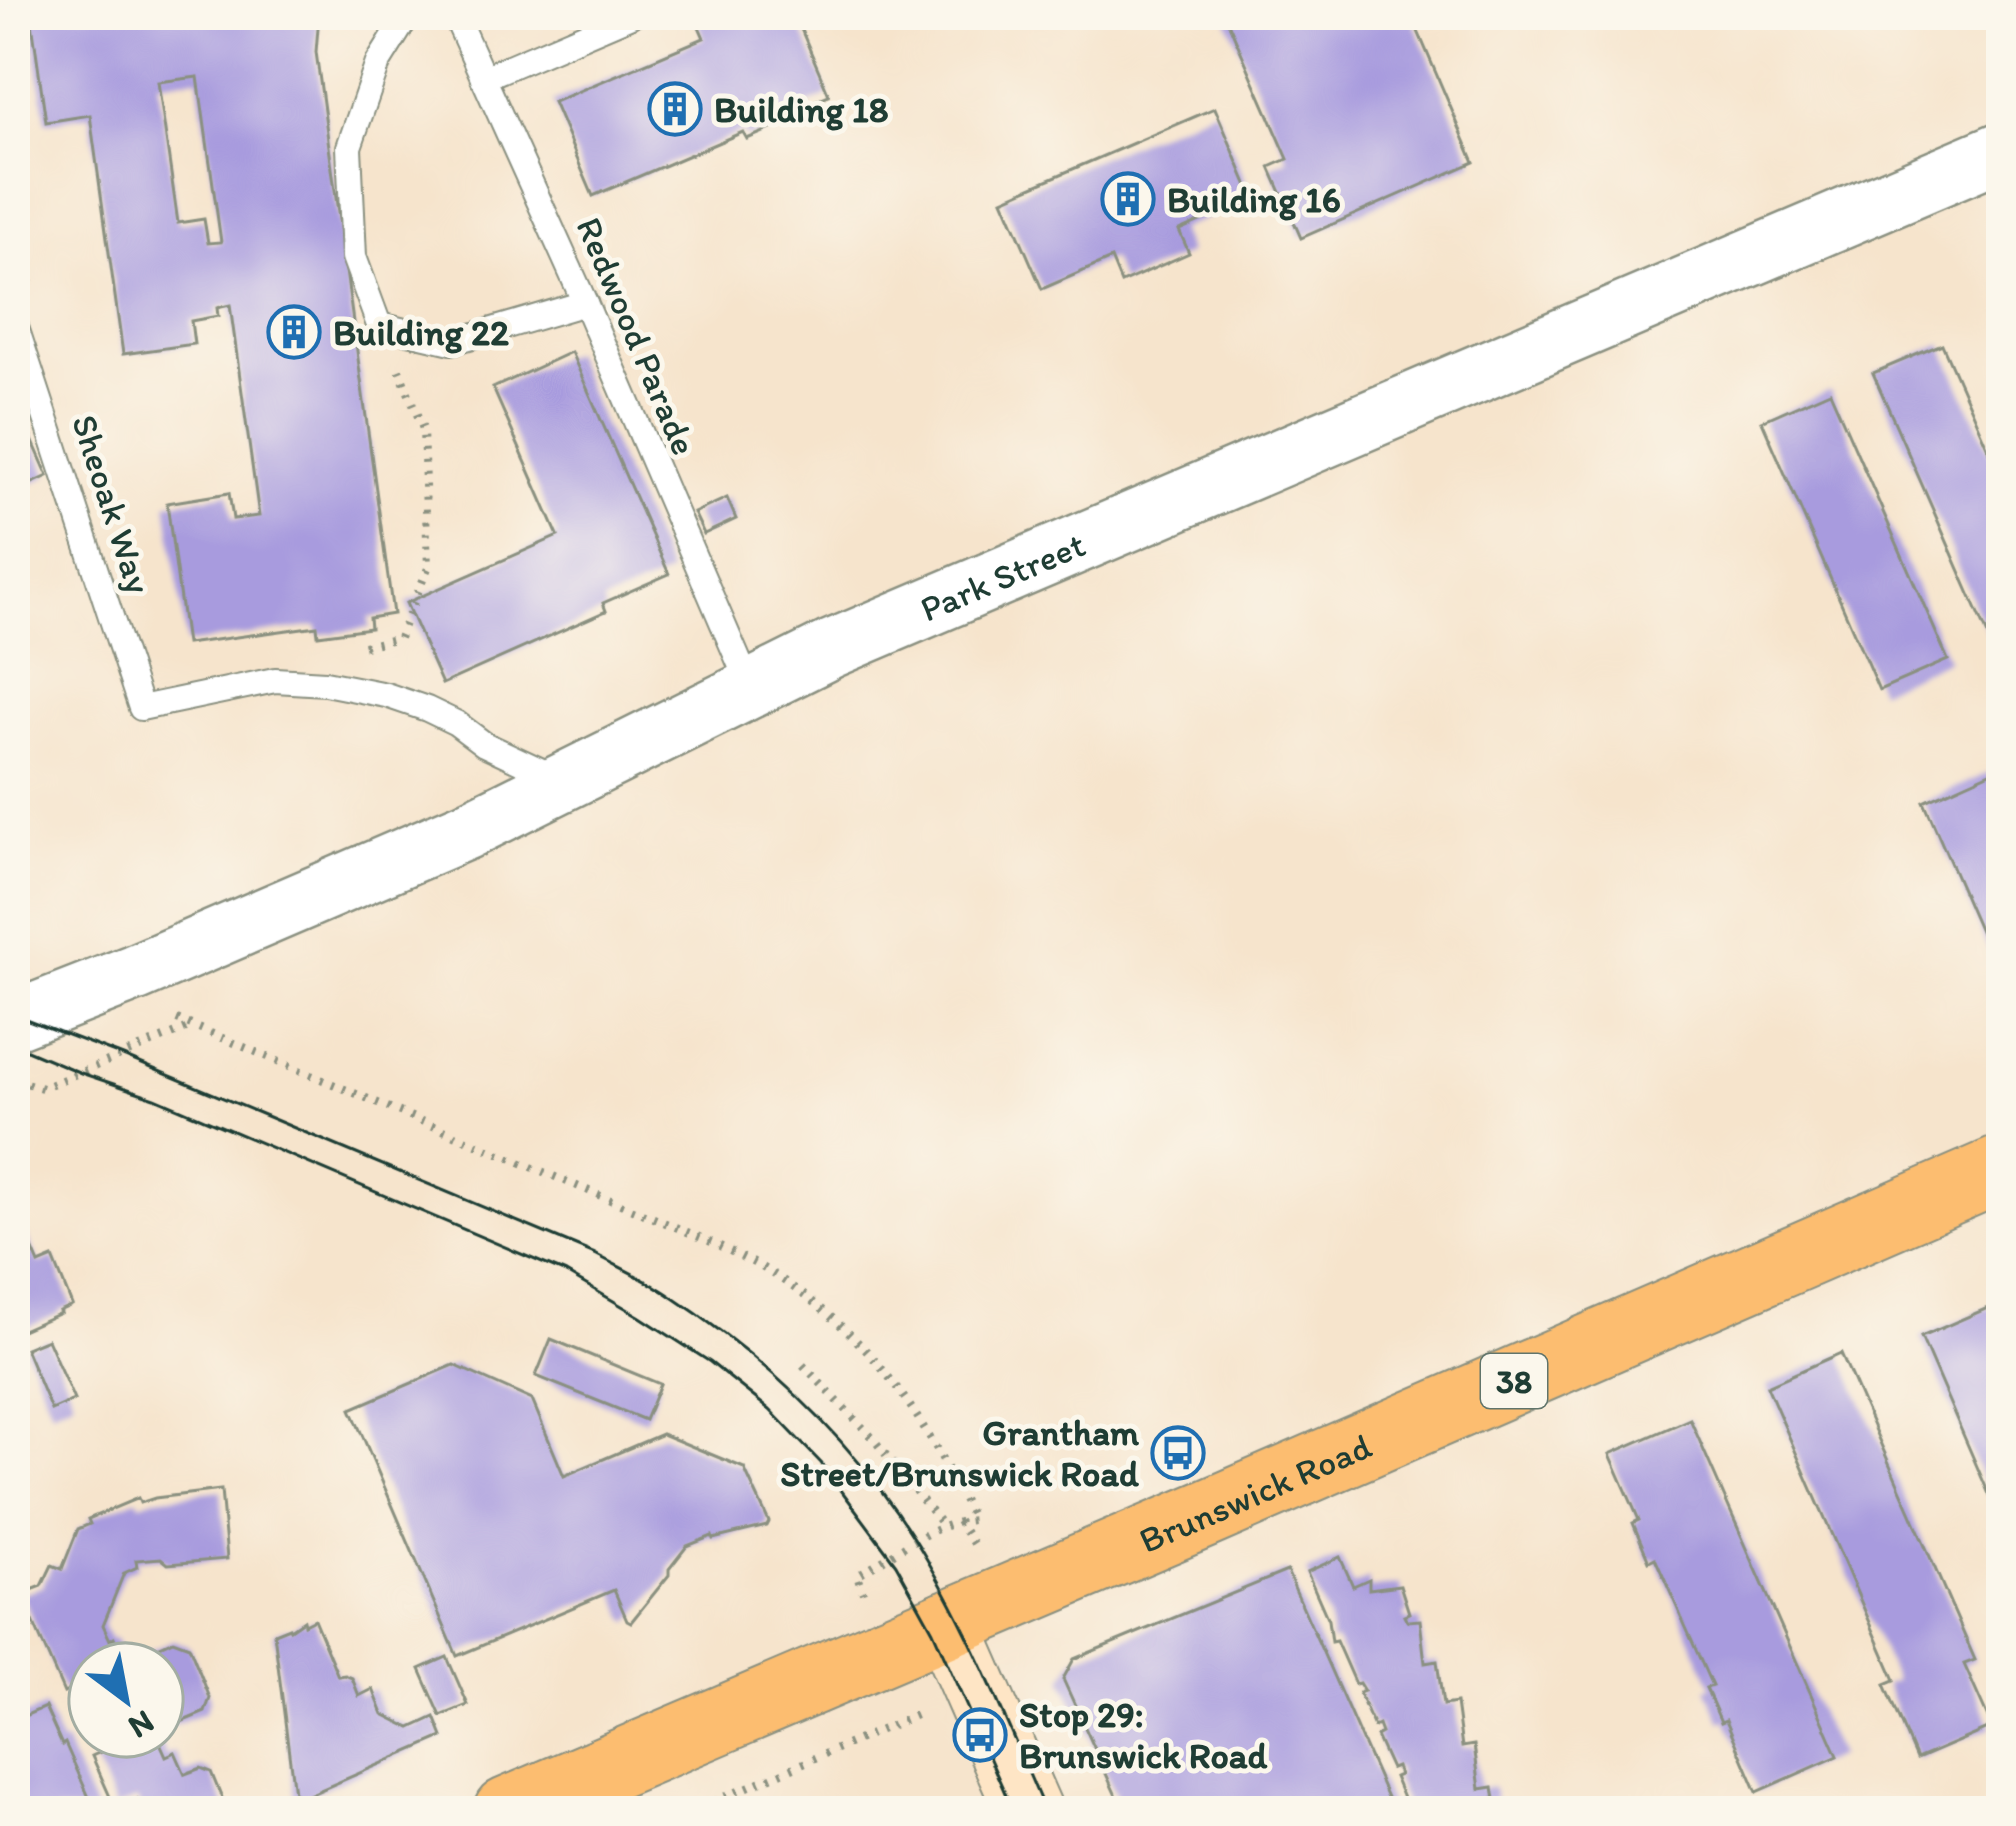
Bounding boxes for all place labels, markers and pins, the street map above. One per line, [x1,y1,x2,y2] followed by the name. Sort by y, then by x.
[647,81,703,137] building icon: Building 18
[714,88,889,131] place label: Building 18
[1100,171,1156,227] building icon: Building 16
[1167,178,1341,221] place label: Building 16
[266,304,322,360] building icon: Building 22
[333,311,509,354] place label: Building 22
[780,1411,1140,1495] place label: Grantham Street/Brunswick Road
[1150,1425,1206,1481] bus stop icon: Grantham Street/Brunswick Road
[1019,1693,1267,1777] place label: Stop 29: Brunswick Road
[952,1707,1008,1763] bus stop icon: Stop 29: Brunswick Road

